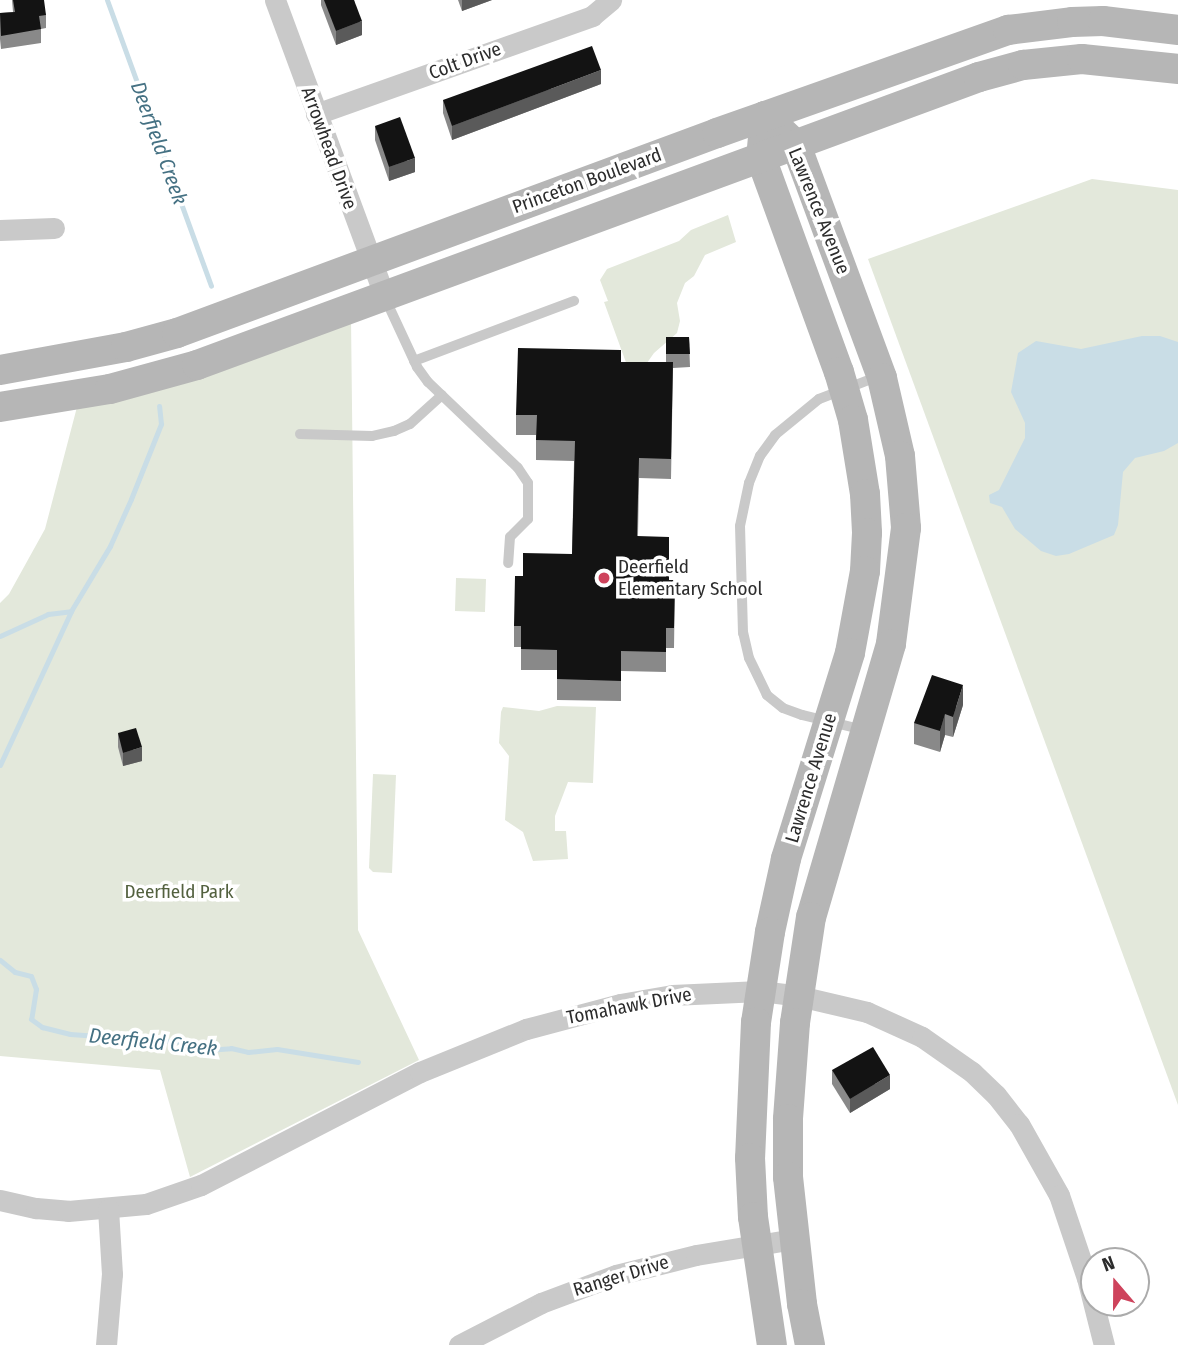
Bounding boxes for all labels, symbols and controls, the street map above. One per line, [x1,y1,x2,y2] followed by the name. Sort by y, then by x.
[426,37,504,85] street label: Colt Drive
[125,78,193,208] water label: Deerfield Creek
[296,84,362,212] street label: Arrowhead Drive
[509,143,665,219] street label: Princeton Boulevard
[783,145,855,277] street label: Lawrence Avenue
[618,556,763,600] place label: Deerfield Elementary School
[596,570,612,586] marker: Deerfield Elementary School
[780,711,842,845] street label: Lawrence Avenue
[124,881,234,903] park label: Deerfield Park
[565,983,693,1029] street label: Tomahawk Drive
[88,1023,218,1061] water label: Deerfield Creek
[1080,1247,1150,1317] north arrow
[570,1251,672,1301] street label: Ranger Drive
[1099,1251,1118,1276] text: N

